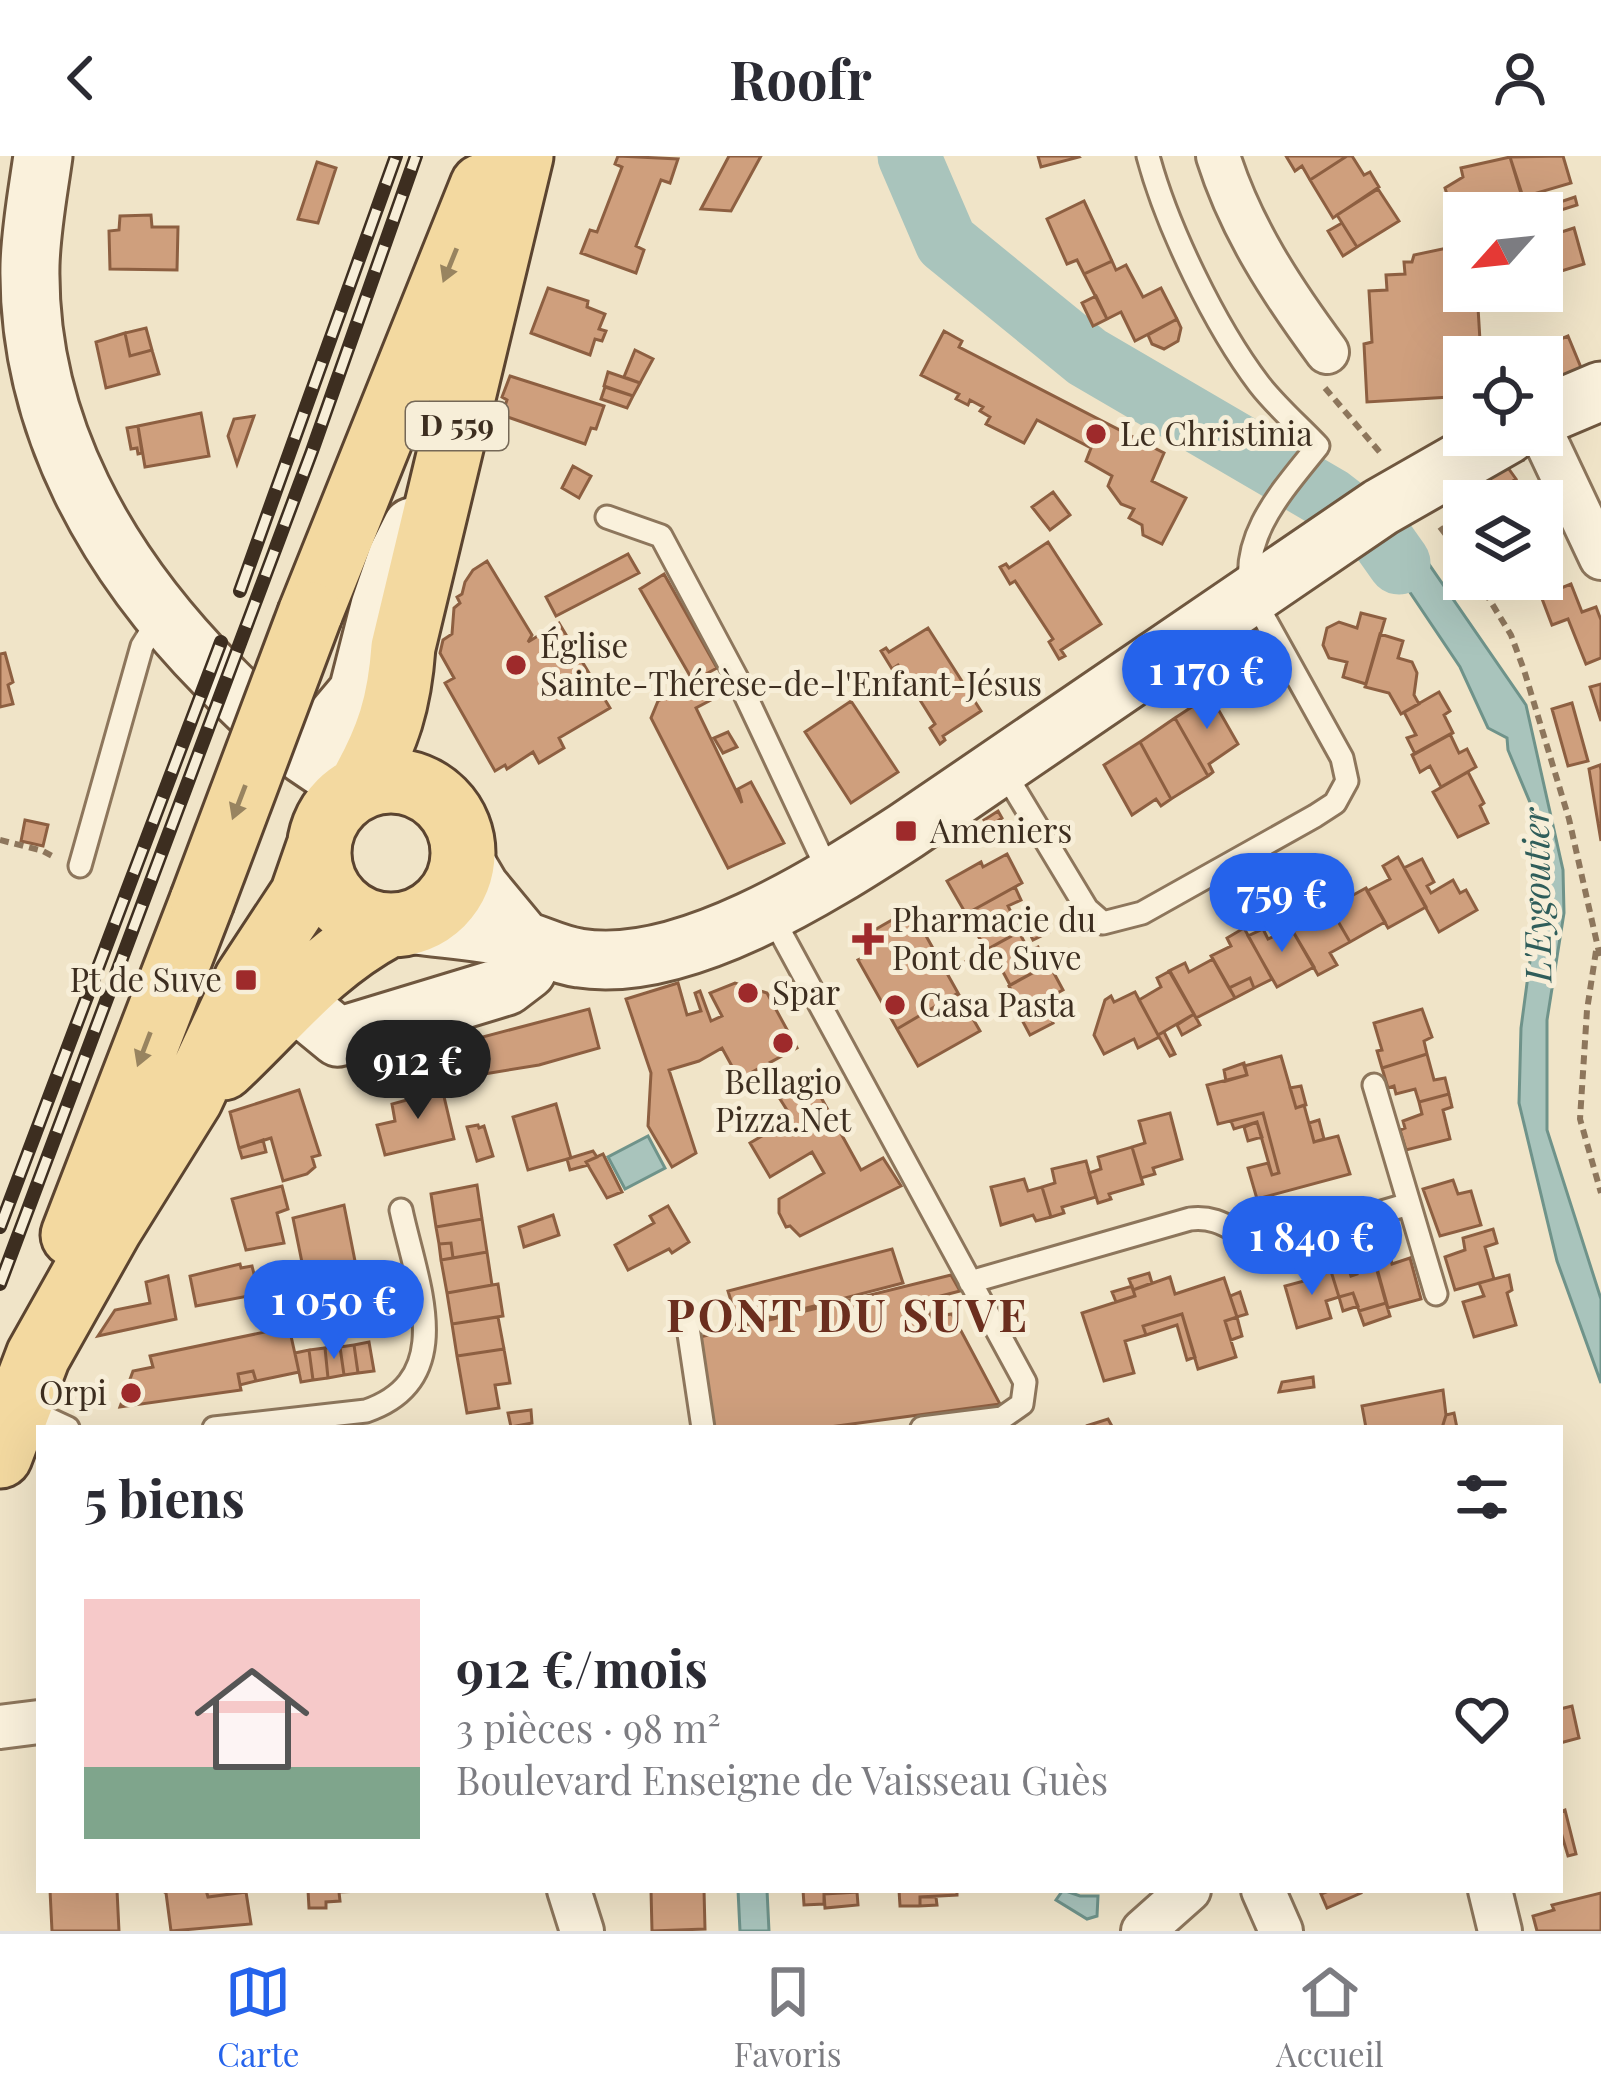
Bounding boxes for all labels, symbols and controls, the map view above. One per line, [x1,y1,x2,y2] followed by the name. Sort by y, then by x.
[729,42,872,114] text: Roofr
[48,45,114,111] icon: back
[1487,45,1553,111] icon: person
[1443,192,1563,312] north arrow
[1443,192,1563,600] map controls
[440,247,459,283] one-way arrow
[1443,336,1563,456] button: locate
[406,402,508,450] road number: D 559
[1120,410,1313,454] place label: Le Christinia
[1083,421,1109,447] marker: Le Christinia
[1443,480,1563,600] button: layers
[540,622,1042,704] place label: Église Sainte-Thérèse-de-l'Enfant-Jésus
[1096,630,1318,732] pin: 1 170 €
[1149,643,1265,695] text: 1 170 €
[503,652,529,678] marker: Église Sainte-Thérèse-de-l'Enfant-Jésus
[229,784,248,820] one-way arrow
[1509,806,1561,985] water label: L'Eygoutier
[929,807,1072,851] place label: Ameniers
[893,818,919,844] marker: Ameniers
[1198,853,1366,955] pin: 759 €
[1236,866,1328,918] text: 759 €
[892,896,1096,978] place label: Pharmacie du Pont de Suve
[855,926,881,952] marker: Pharmacie du Pont de Suve
[70,956,222,1000] place label: Pt de Suve
[233,967,259,993] marker: Pt de Suve
[772,969,840,1013] place label: Spar
[735,980,761,1006] marker: Spar
[919,981,1076,1025] place label: Casa Pasta
[882,992,908,1018] marker: Casa Pasta
[334,1020,502,1122] pin: 912 €
[770,1030,796,1056] marker: Bellagio Pizza.Net
[134,1032,153,1068] one-way arrow
[373,1033,463,1085] text: 912 €
[715,1058,852,1140] place label: Bellagio Pizza.Net
[1201,1196,1423,1298] pin: 1 840 €
[1249,1209,1375,1261] text: 1 840 €
[223,1260,445,1362] pin: 1 050 €
[271,1273,397,1325] text: 1 050 €
[666,1283,1030,1343] district label: PONT DU SUVE
[39,1369,107,1413] place label: Orpi
[118,1380,144,1406] marker: Orpi
[84,1463,245,1531] text: 5 biens
[1449,1464,1515,1530] icon: filters
[456,1633,708,1701] text: 912 €/mois
[180,1647,324,1791] icon: home
[1449,1686,1515,1752] icon: heart
[456,1701,721,1753] text: 3 pièces · 98 m²
[456,1753,1108,1805] text: Boulevard Enseigne de Vaisseau Guès
[217,1959,299,2075] tab: Carte
[734,1959,841,2075] tab: Favoris
[1276,1959,1384,2075] tab: Accueil

